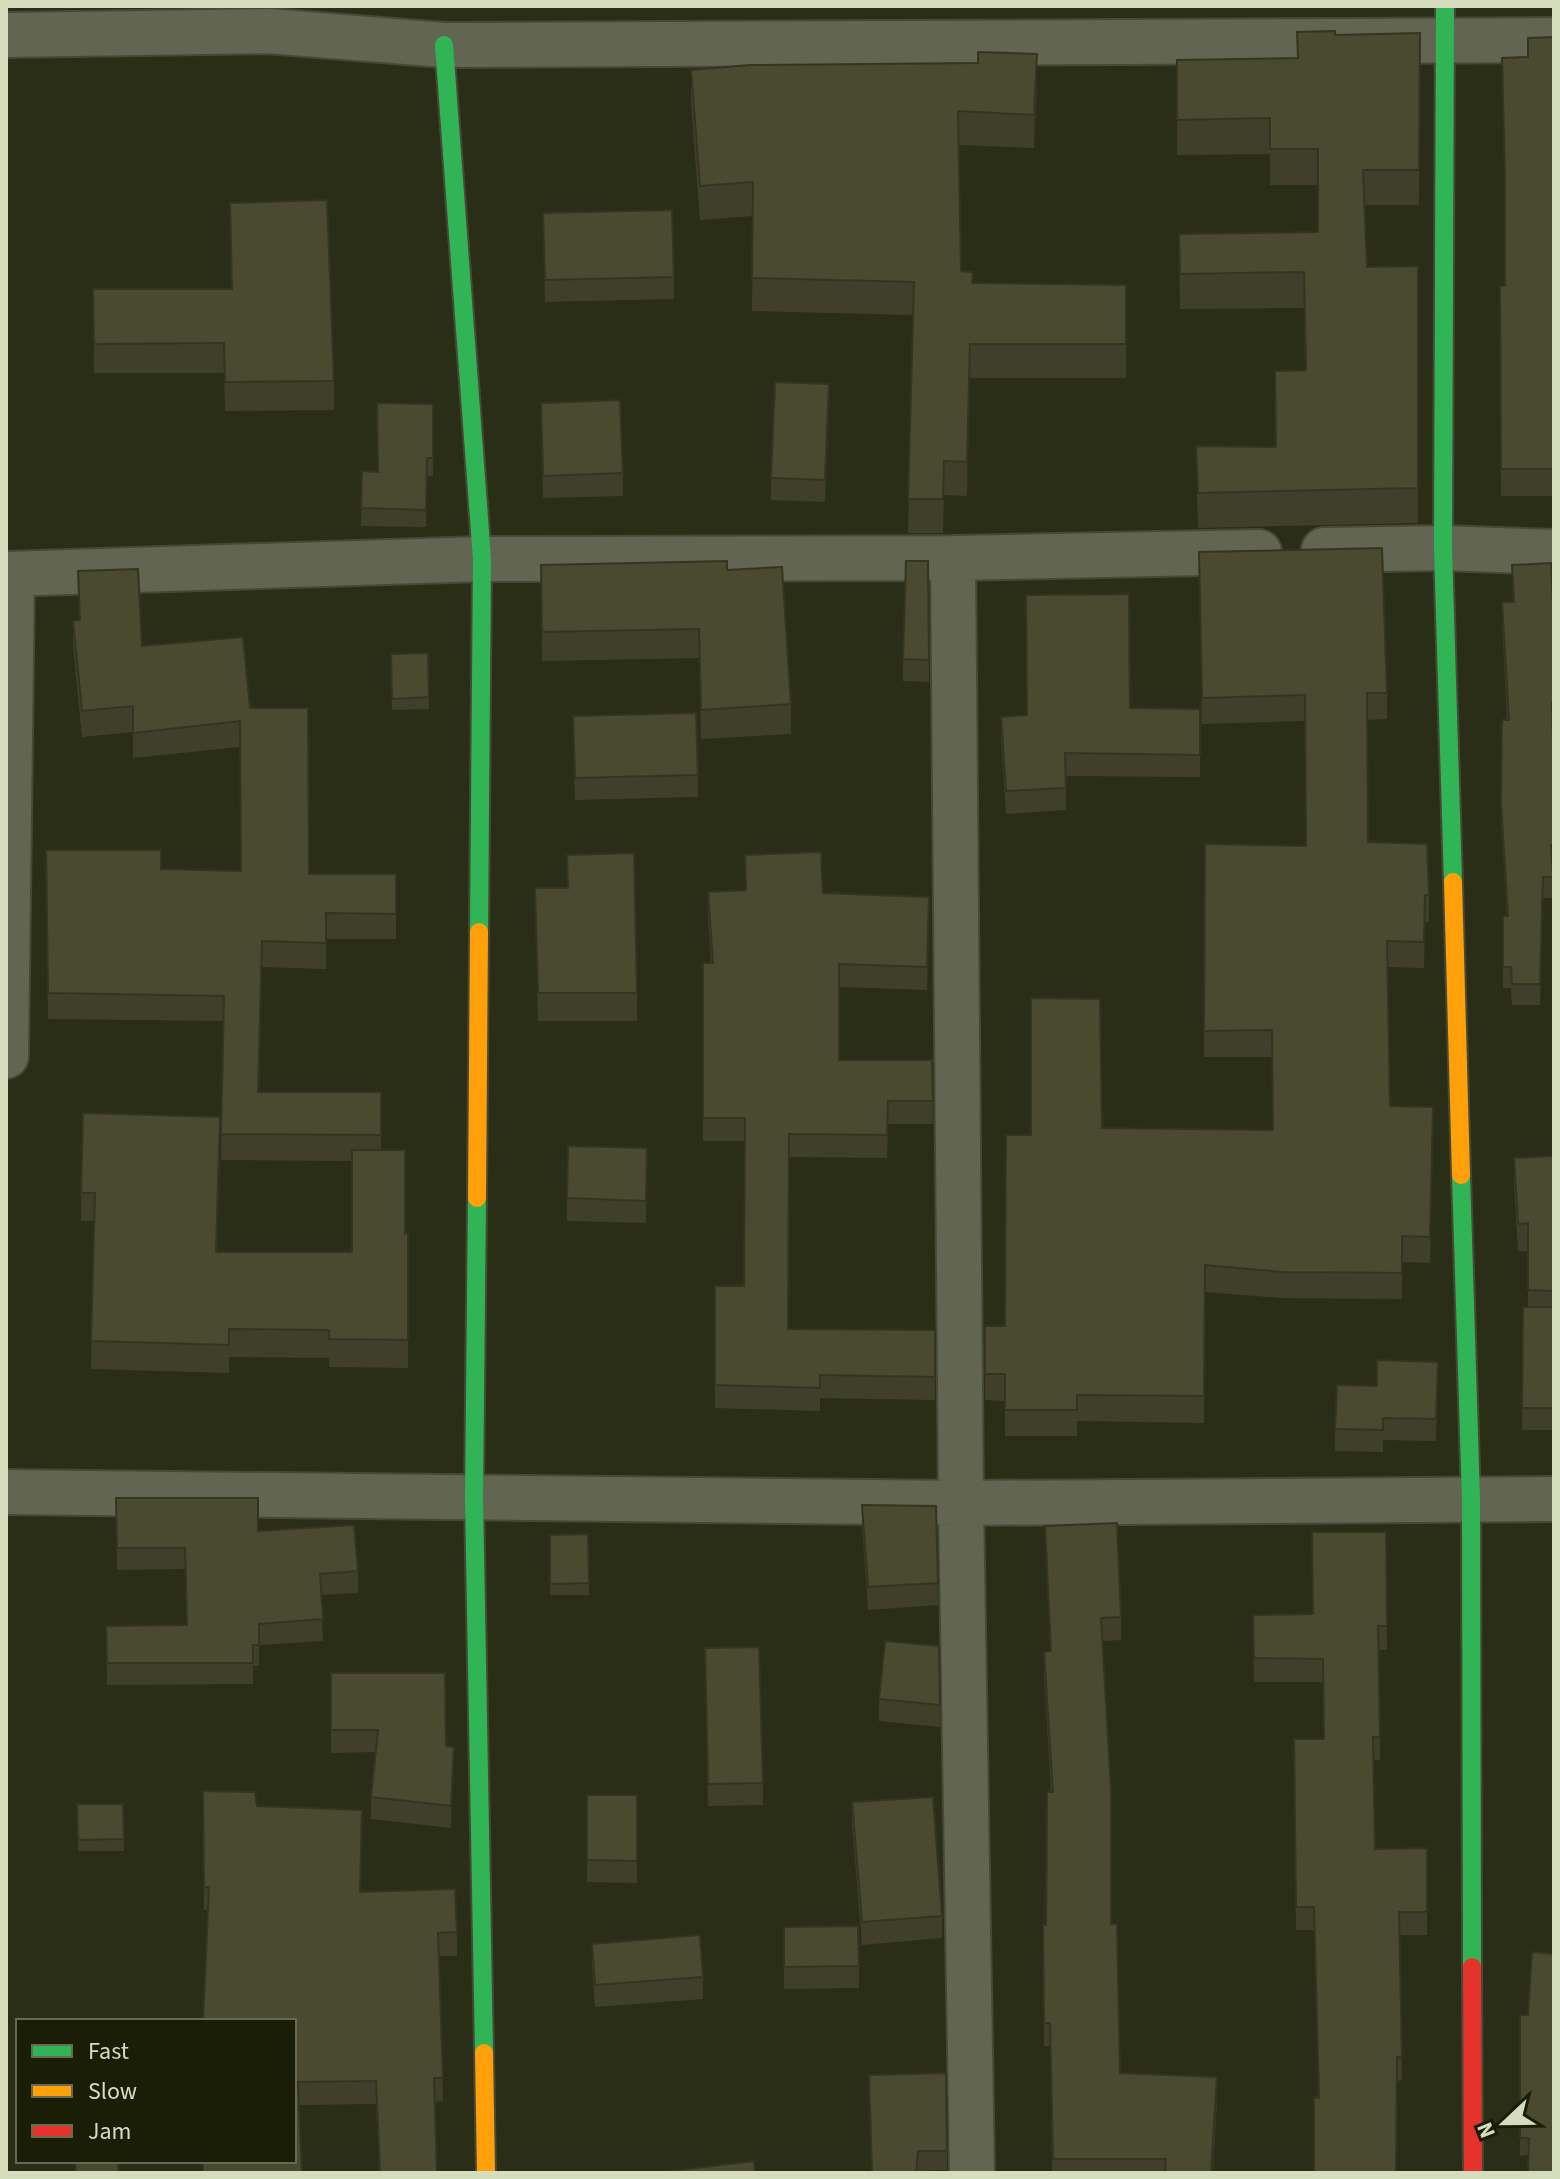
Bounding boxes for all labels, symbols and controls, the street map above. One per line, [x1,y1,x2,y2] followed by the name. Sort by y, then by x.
[16,2019,296,2163] legend
[88,2034,129,2069] text: Fast
[88,2074,137,2109] text: Slow
[1464,2083,1544,2163] north arrow
[88,2114,132,2149] text: Jam
[1469,2117,1504,2143] text: N

